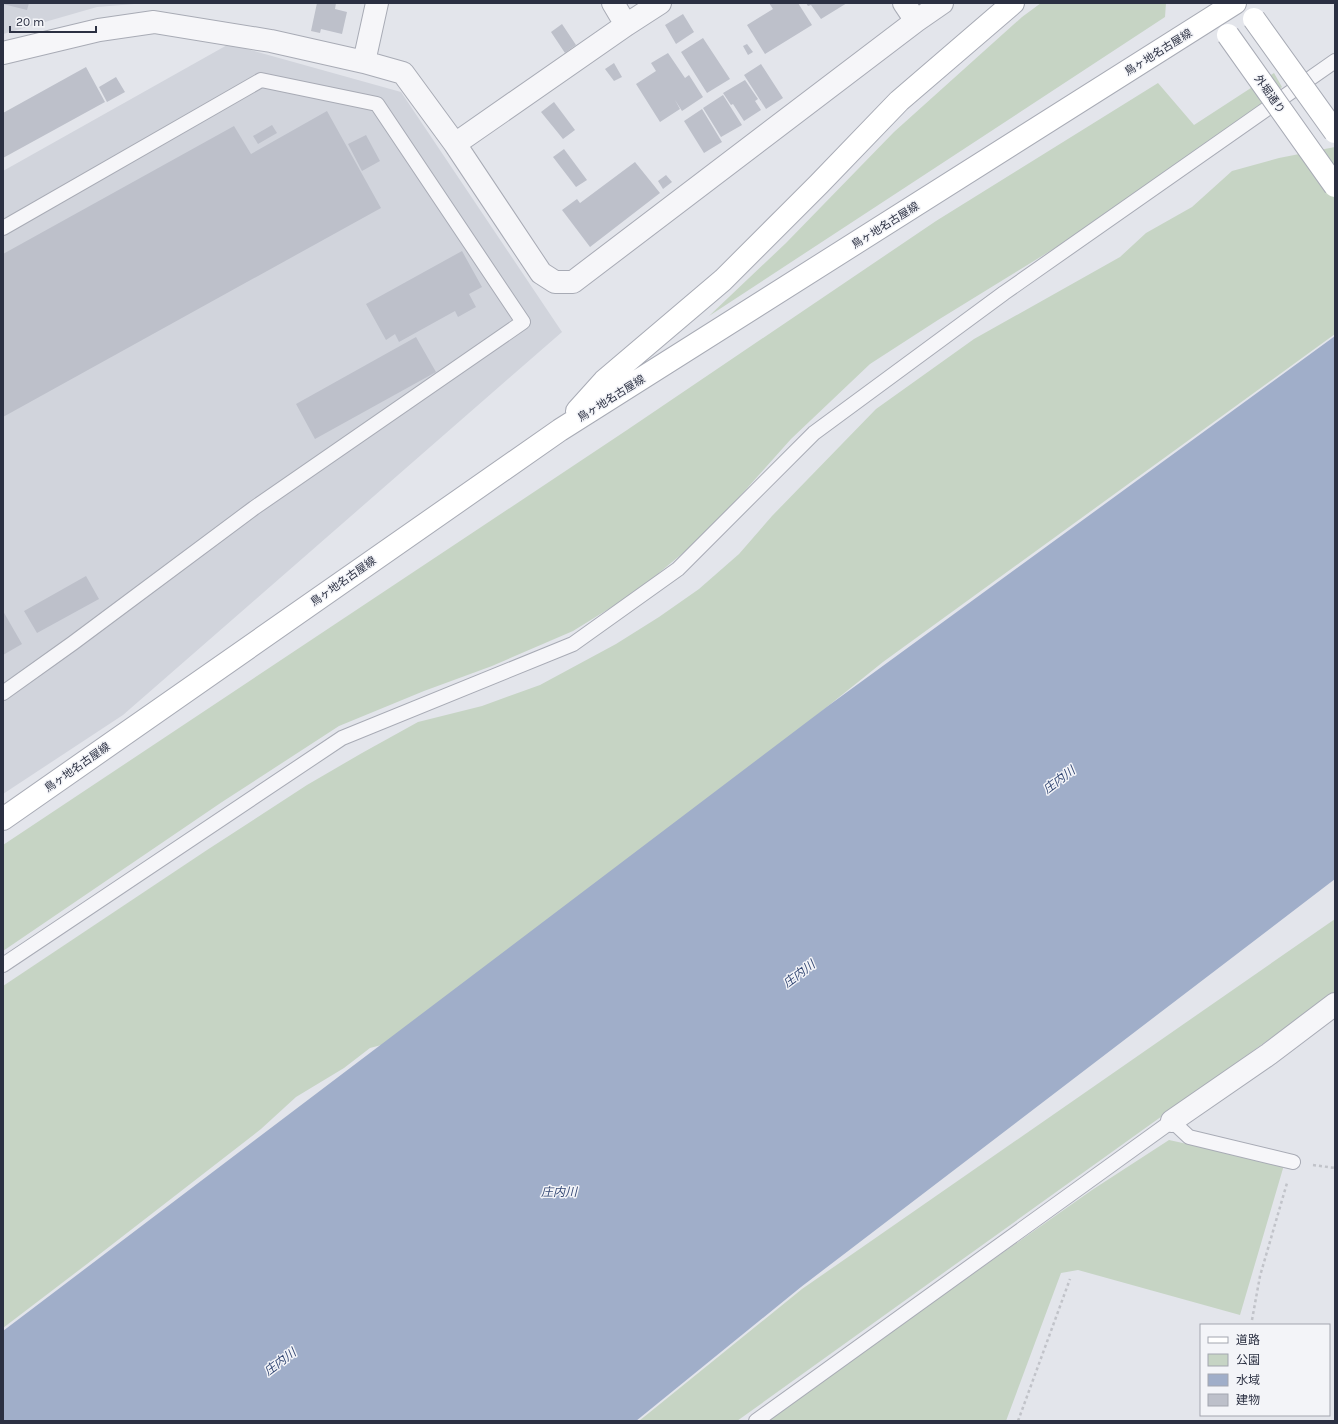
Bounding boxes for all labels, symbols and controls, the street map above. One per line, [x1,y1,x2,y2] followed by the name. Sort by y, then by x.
[10,8,96,34] scale bar
[16,15,44,29] text: 20 m
[1122,27,1194,78] street label: 鳥ヶ地名古屋線
[1252,73,1288,116] street label: 外堀通り
[849,200,921,251] street label: 鳥ヶ地名古屋線
[575,373,647,424] street label: 鳥ヶ地名古屋線
[308,554,379,609] street label: 鳥ヶ地名古屋線
[42,740,113,795] street label: 鳥ヶ地名古屋線
[1040,762,1079,796] water label: 庄内川
[780,956,819,990] water label: 庄内川
[541,1185,579,1199] water label: 庄内川
[1200,1324,1330,1416] legend
[1236,1333,1260,1347] text: 道路
[261,1344,300,1378] water label: 庄内川
[1236,1353,1260,1367] text: 公園
[1236,1373,1260,1387] text: 水域
[1236,1393,1260,1407] text: 建物

